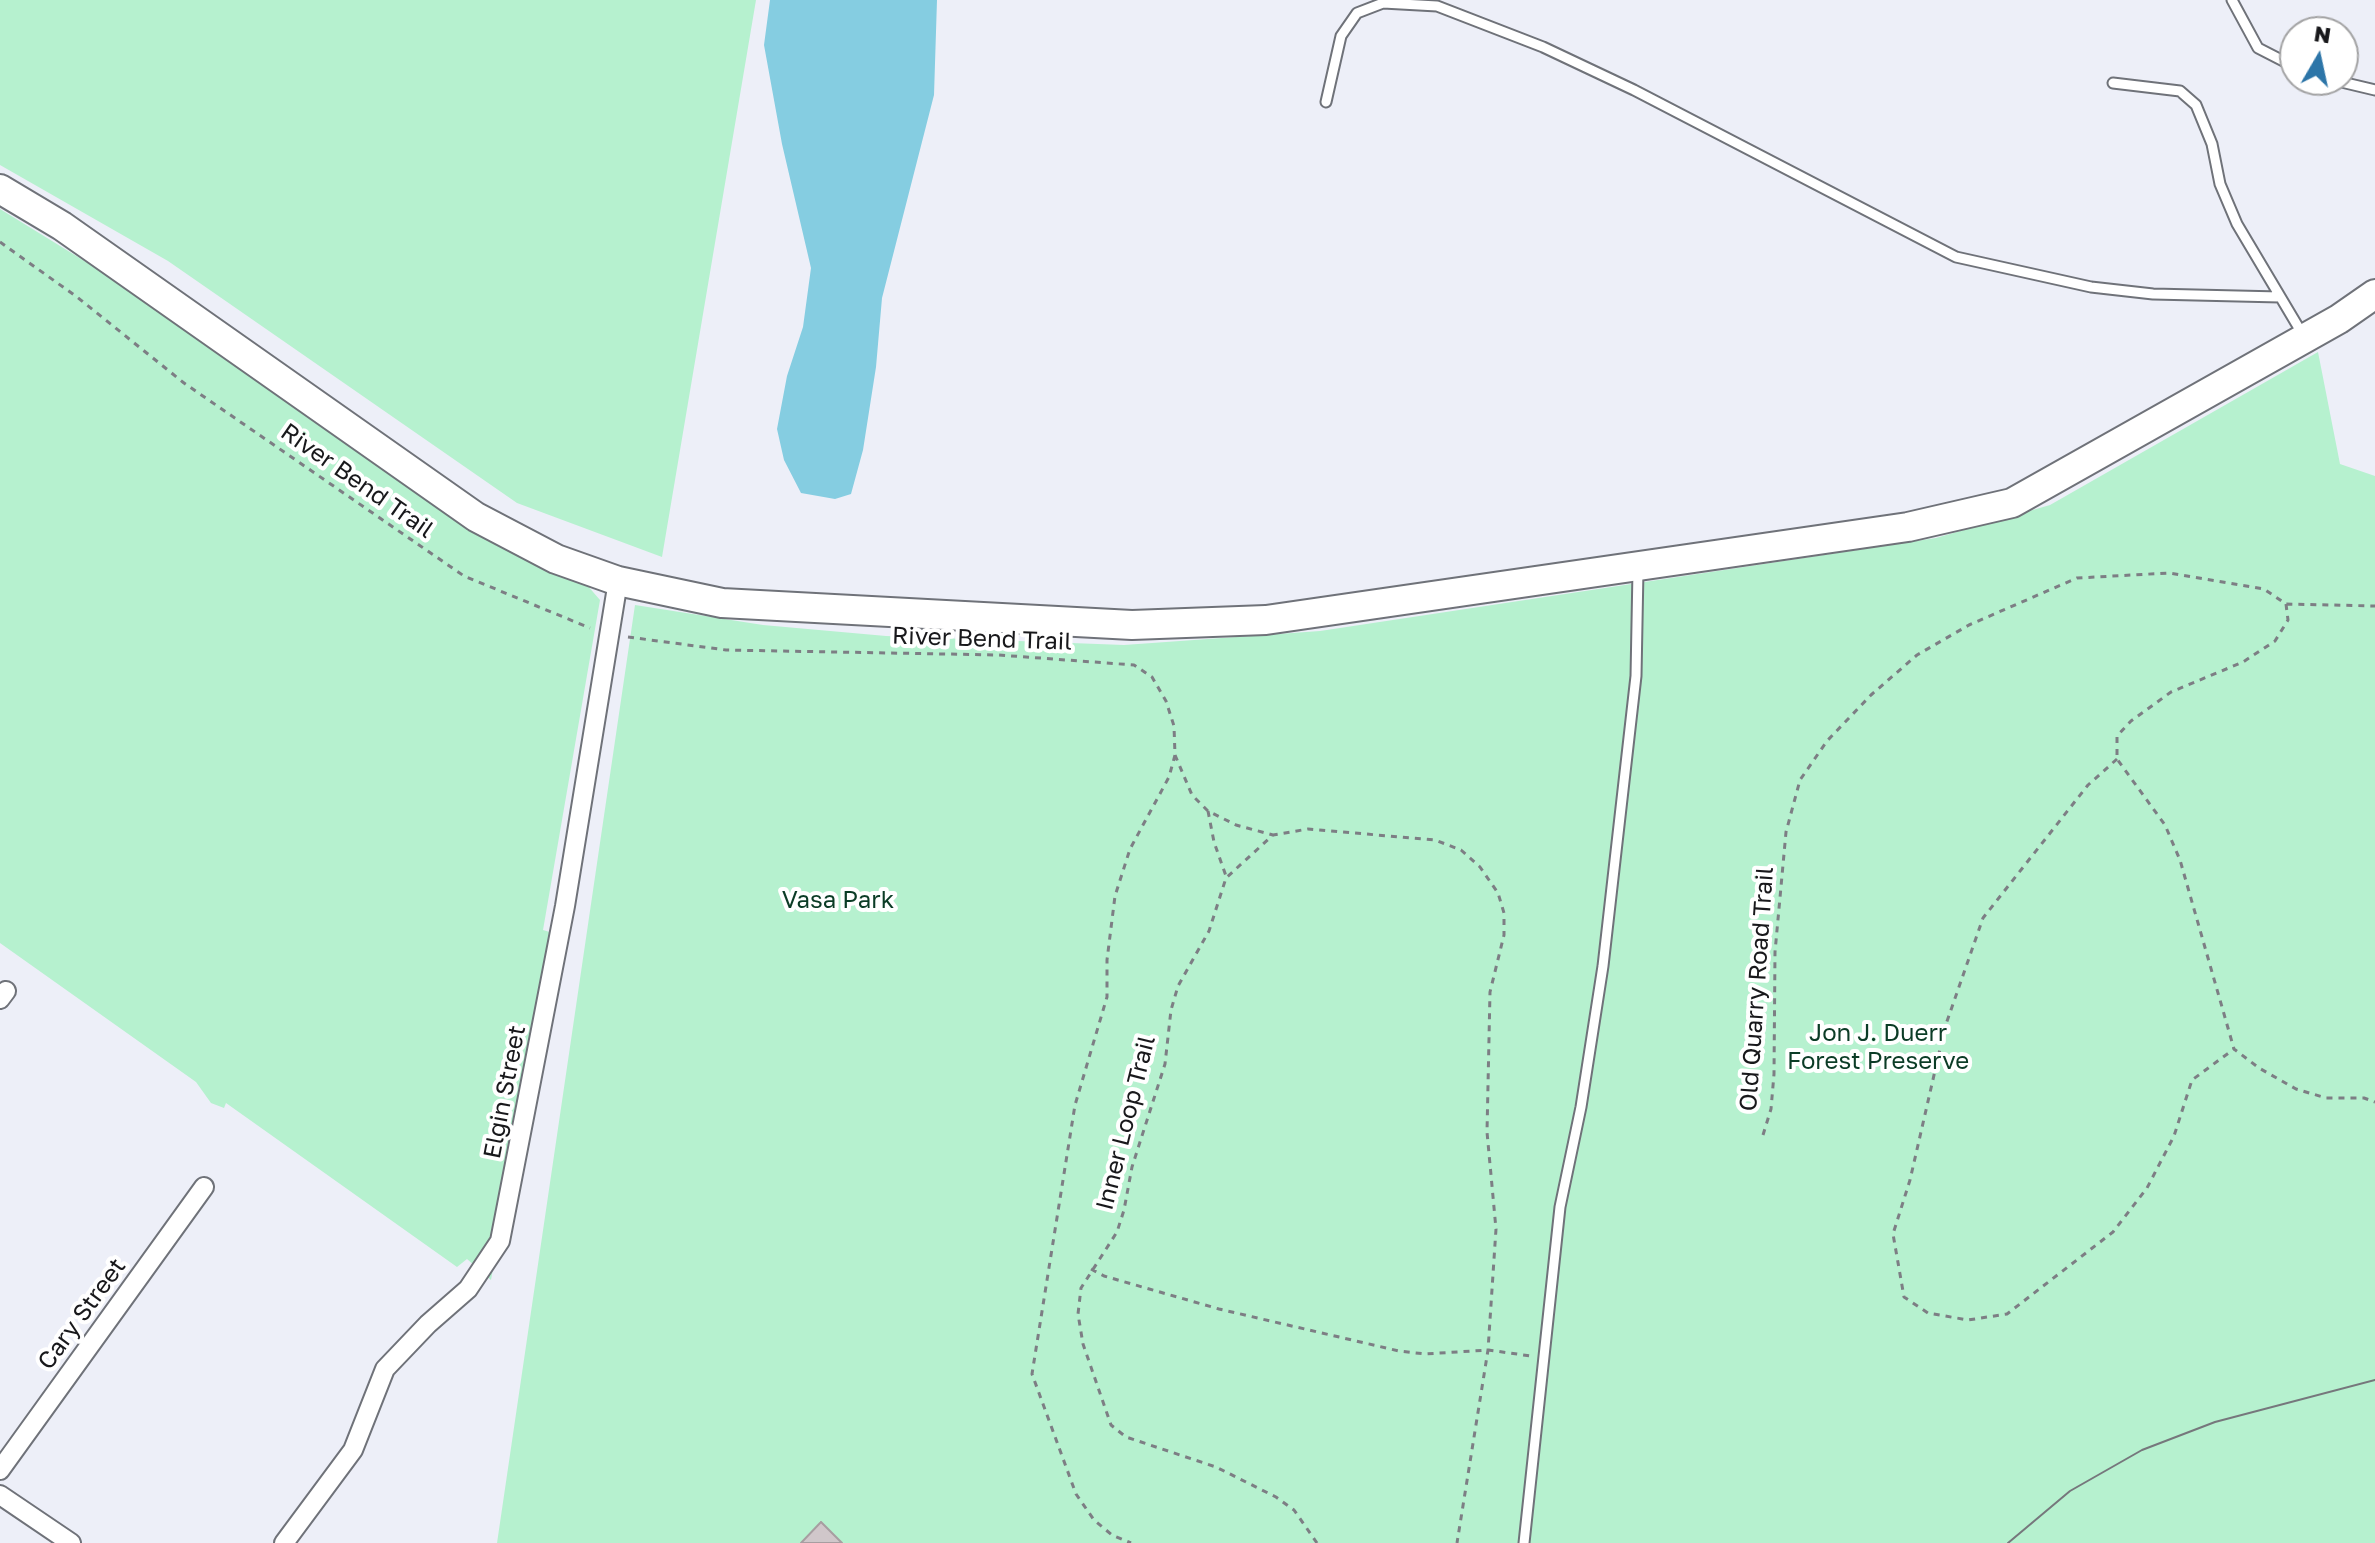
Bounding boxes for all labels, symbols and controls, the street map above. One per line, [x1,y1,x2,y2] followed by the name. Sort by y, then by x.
[2279,16,2359,96] north arrow
[2312,19,2333,48] text: N
[275,418,439,544] street label: River Bend Trail
[892,621,1072,657] street label: River Bend Trail
[1734,866,1780,1112] street label: Old Quarry Road Trail
[782,886,894,914] park label: Vasa Park
[1787,1019,1969,1075] park label: Jon J. Duerr Forest Preserve
[478,1023,532,1161] street label: Elgin Street
[1090,1033,1162,1213] street label: Inner Loop Trail
[32,1253,132,1375] street label: Cary Street

